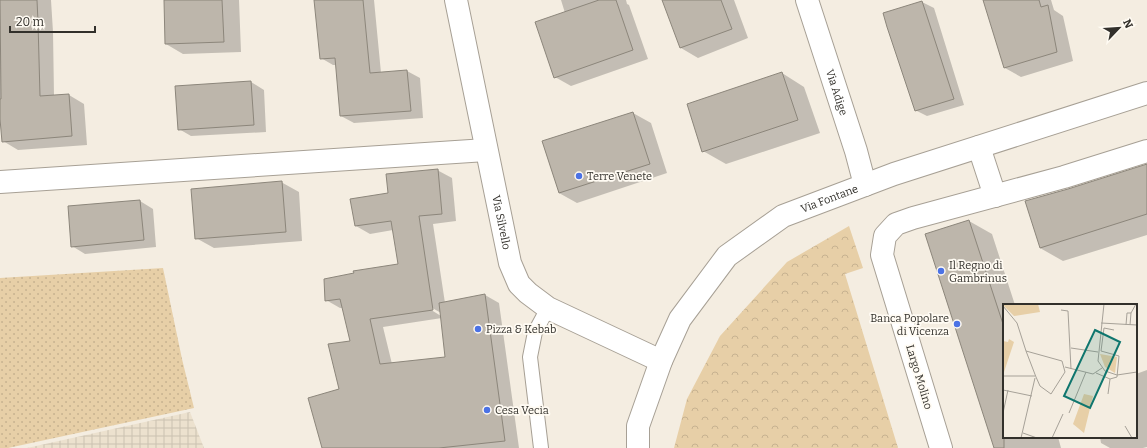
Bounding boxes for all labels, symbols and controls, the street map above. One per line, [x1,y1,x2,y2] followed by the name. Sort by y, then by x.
[10,8,95,34] scale bar
[1099,8,1139,48] north arrow
[16,15,45,29] text: 20 m
[1120,17,1136,31] text: N
[823,67,851,117] street label: Via Adige
[587,170,652,183] place label: Terre Venete
[574,171,584,181] marker: Terre Venete
[799,182,860,215] street label: Via Fontane
[490,194,514,251] street label: Via Silvello
[949,259,1007,285] place label: Il Regno di Gambrinus
[936,266,946,276] marker: Il Regno di Gambrinus
[1003,304,1137,438] inset map
[870,312,949,338] place label: Banca Popolare di Vicenza
[952,319,962,329] marker: Banca Popolare di Vicenza
[486,323,556,336] place label: Pizza & Kebab
[473,324,483,334] marker: Pizza & Kebab
[903,343,935,411] street label: Largo Molino
[495,404,549,417] place label: Cesa Vecia
[482,405,492,415] marker: Cesa Vecia

